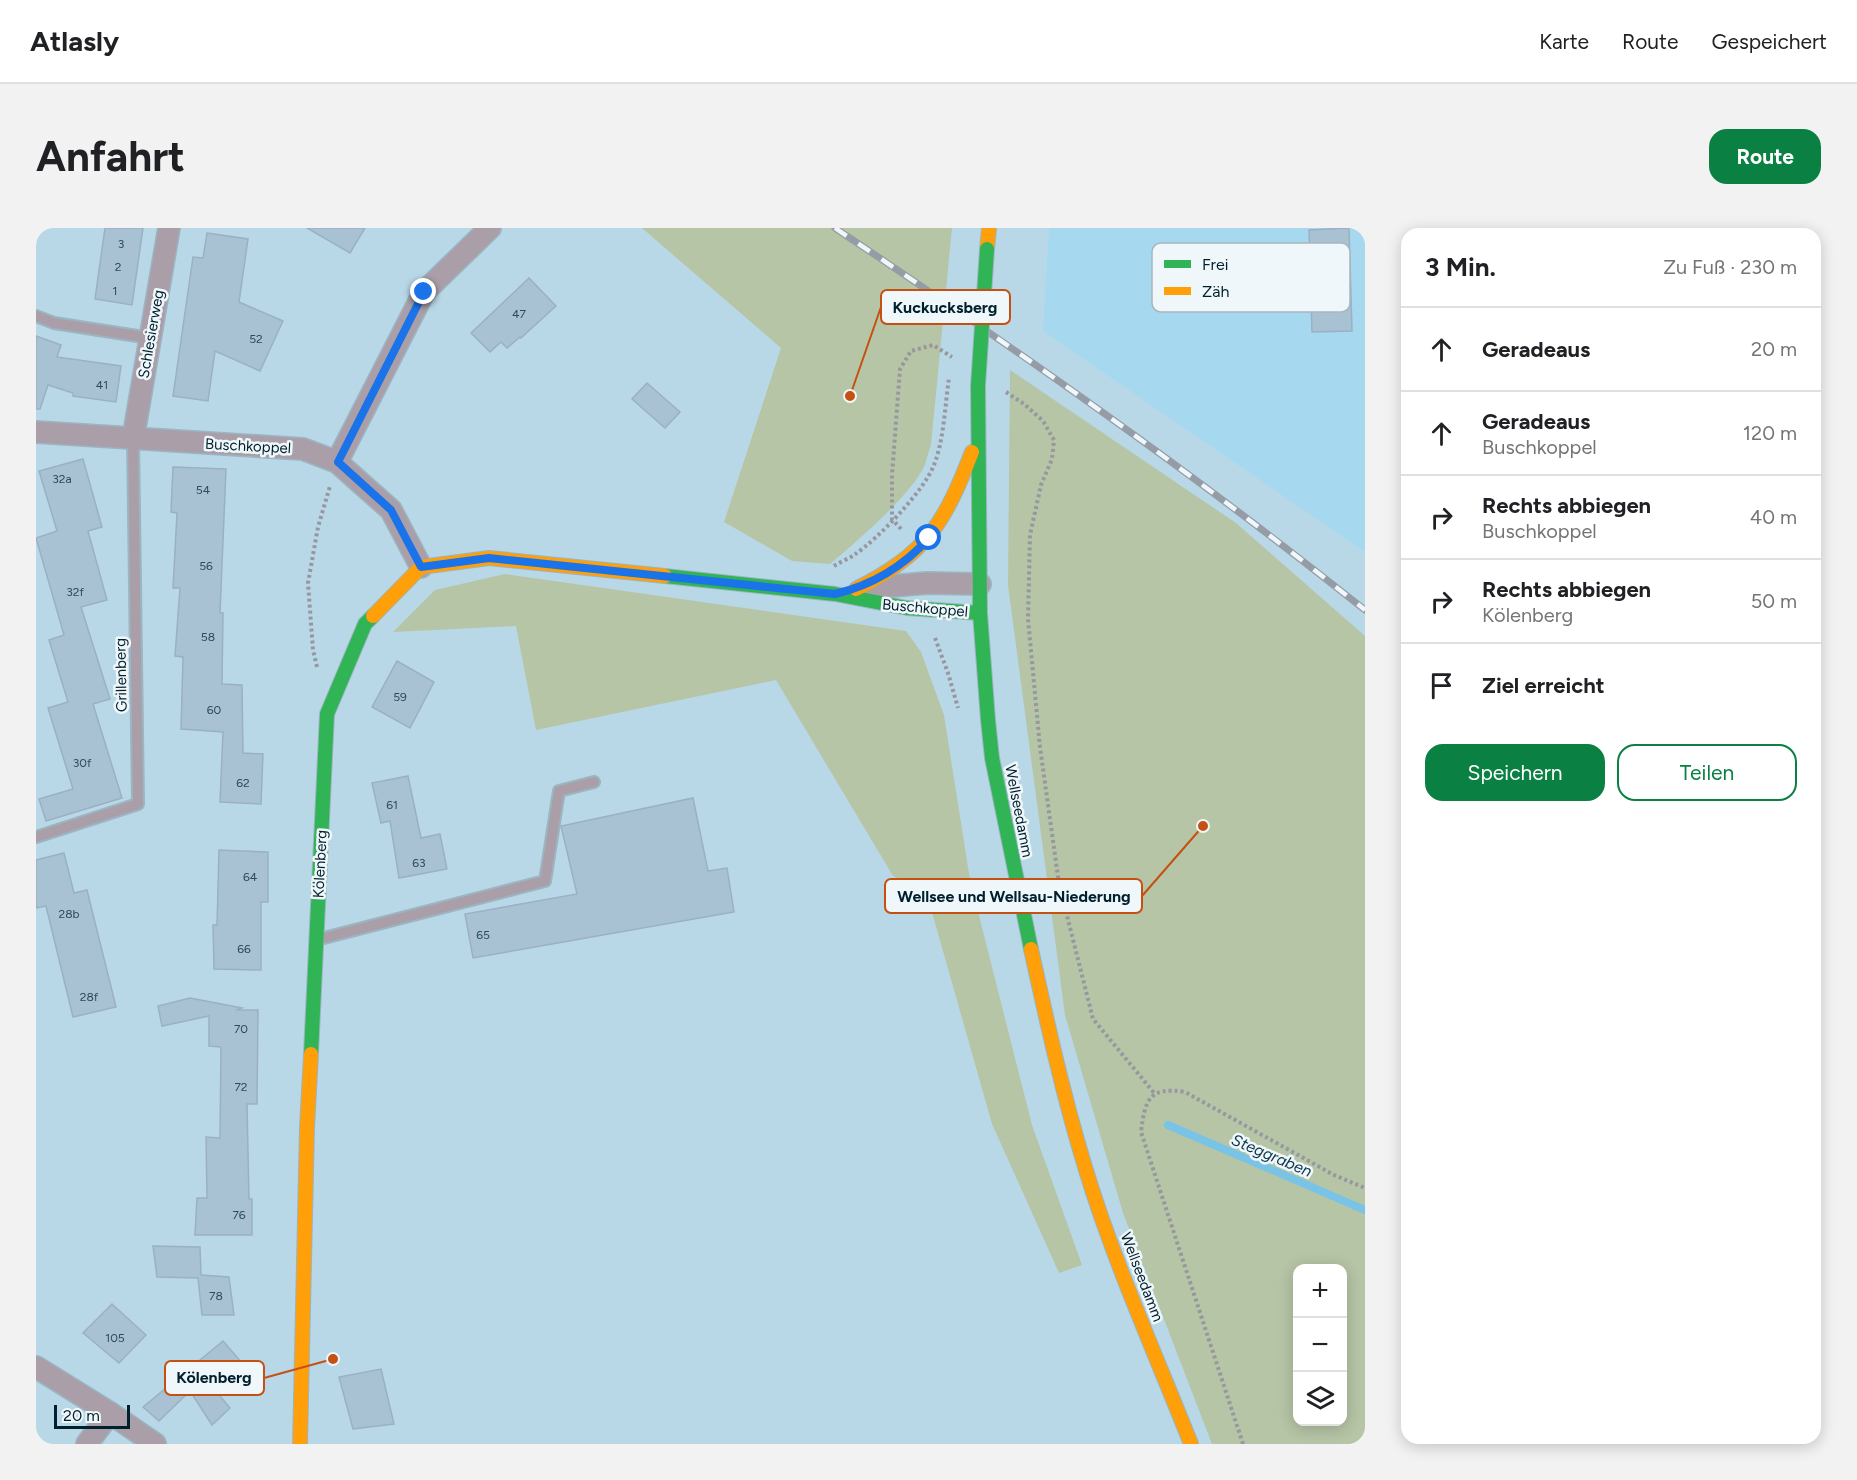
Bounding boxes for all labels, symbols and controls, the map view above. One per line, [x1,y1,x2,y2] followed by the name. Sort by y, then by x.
[30,24,119,58] text: Atlasly
[1539,29,1589,54] text: Karte
[1622,29,1678,54] text: Route
[1711,29,1827,54] text: Gespeichert
[1709,129,1821,184] button: Route
[36,131,185,182] text: Anfahrt
[118,237,124,251] house number: 3
[1152,243,1350,312] legend
[1425,251,1496,283] text: 3 Min.
[1202,255,1228,274] text: Frei
[1663,255,1797,279] text: Zu Fuß · 230 m
[115,260,121,274] house number: 2
[410,278,436,304] route end
[1202,282,1229,301] text: Zäh
[113,284,117,298] house number: 1
[134,288,168,380] street label: Schlesierweg
[881,290,1010,324] callout: Kuckucksberg
[893,298,997,317] text: Kuckucksberg
[512,307,526,321] house number: 47
[249,332,263,346] house number: 52
[1425,333,1458,366] icon: ahead
[1482,336,1590,363] text: Geradeaus
[1751,337,1797,361] text: 20 m
[96,378,108,392] house number: 41
[1482,408,1590,435] text: Geradeaus
[1425,417,1458,450] icon: ahead
[1743,421,1797,445] text: 120 m
[205,435,291,457] street label: Buschkoppel
[1482,435,1597,459] text: Buschkoppel
[52,472,72,486] house number: 32a
[196,483,211,497] house number: 54
[1482,492,1651,519] text: Rechts abbiegen
[1425,501,1458,534] icon: right
[1750,505,1797,529] text: 40 m
[1482,519,1597,543] text: Buschkoppel
[915,524,941,550] route start
[199,559,213,573] house number: 56
[1482,576,1651,603] text: Rechts abbiegen
[66,585,84,599] house number: 32f
[1425,585,1458,618] icon: right
[1751,589,1797,613] text: 50 m
[881,595,969,621] street label: Buschkoppel
[1482,603,1573,627] text: Kölenberg
[201,630,215,644] house number: 58
[111,638,131,712] street label: Grillenberg
[1425,669,1458,702] icon: arrive
[1482,672,1605,699] text: Ziel erreicht
[393,690,407,704] house number: 59
[207,703,222,717] house number: 60
[1425,744,1605,801] button: Speichern
[1617,744,1797,801] button: Teilen
[73,756,92,770] house number: 30f
[1001,763,1037,859] street label: Wellseedamm
[236,776,250,790] house number: 62
[386,798,398,812] house number: 61
[309,829,331,899] street label: Kölenberg
[412,856,426,870] house number: 63
[243,870,258,884] house number: 64
[885,879,1142,913] callout: Wellsee und Wellsau-Niederung
[897,887,1131,906] text: Wellsee und Wellsau-Niederung
[58,907,80,921] house number: 28b
[476,928,490,942] house number: 65
[237,942,251,956] house number: 66
[80,990,99,1004] house number: 28f
[234,1022,248,1036] house number: 70
[234,1080,248,1094] house number: 72
[1229,1130,1315,1181] water label: Steggraben
[232,1208,246,1222] house number: 76
[1117,1230,1167,1324] street label: Wellseedamm
[1293,1264,1347,1426] map controls
[1293,1264,1347,1318] button: +
[209,1289,223,1303] house number: 78
[1293,1318,1347,1372] button: −
[105,1331,125,1345] house number: 105
[165,1361,264,1395] callout: Kölenberg
[176,1368,252,1387] text: Kölenberg
[1293,1372,1347,1426] button: layers
[54,1402,130,1430] scale bar
[63,1406,100,1425] text: 20 m

